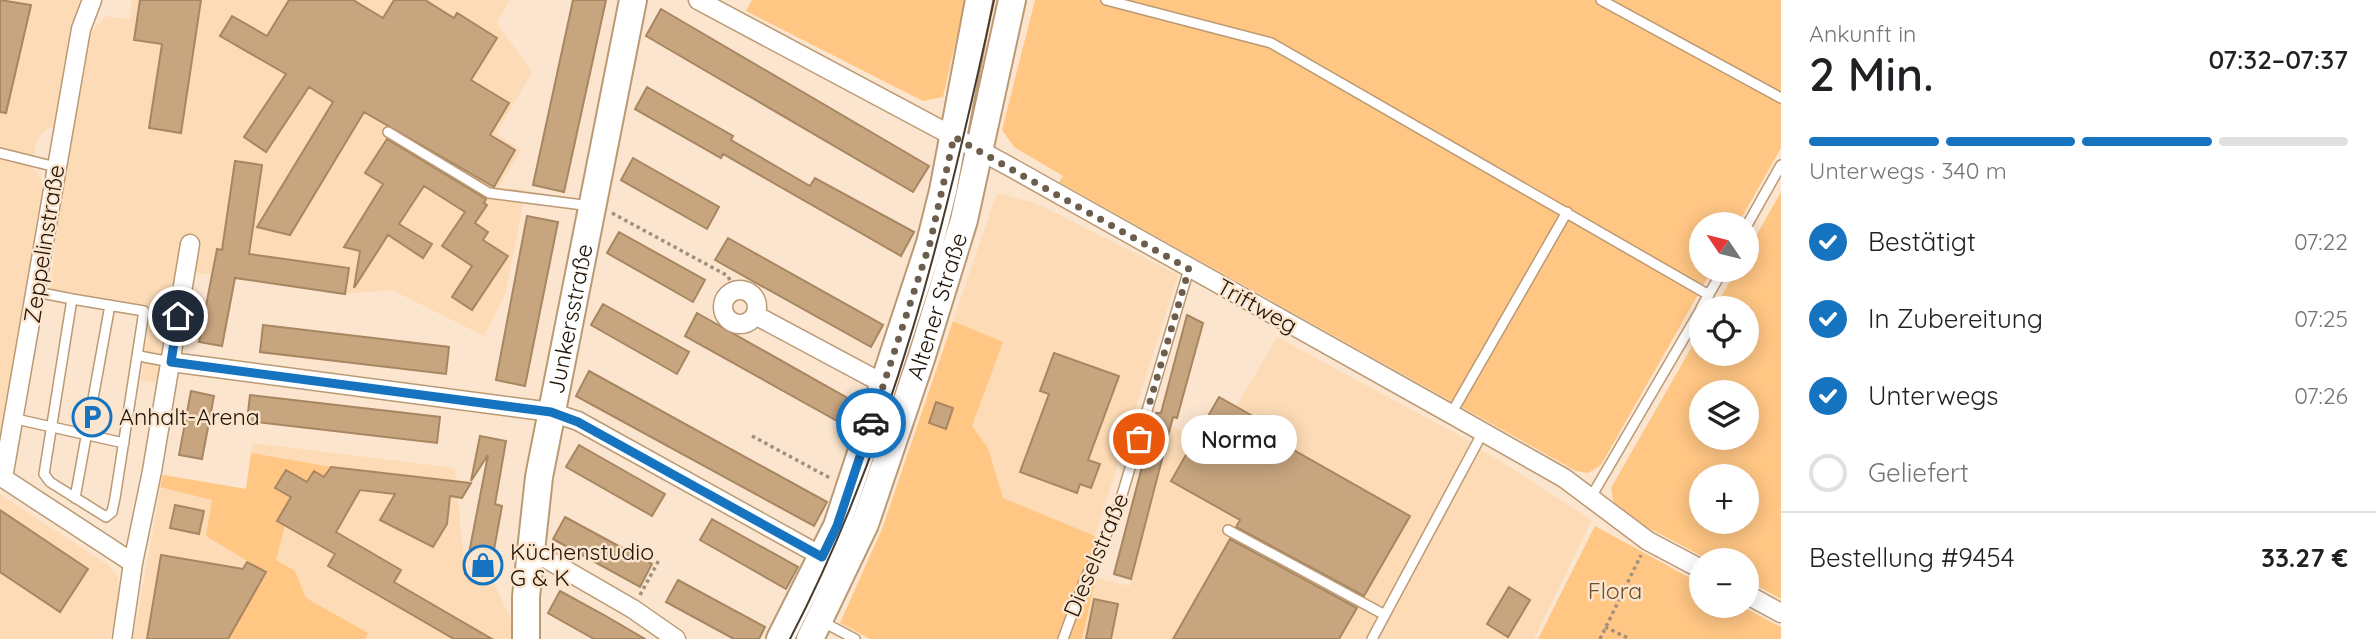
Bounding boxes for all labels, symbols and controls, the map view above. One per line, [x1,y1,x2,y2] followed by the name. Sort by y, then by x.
[1809,19,1916,48] text: Ankunft in
[2208,43,2348,76] text: 07:32–07:37
[1809,45,1934,103] text: 2 Min.
[1809,156,2007,185] text: Unterwegs · 340 m
[17,163,70,325] street label: Zeppelinstraße
[1689,212,1759,282] north arrow
[1689,212,1759,618] map controls
[1809,223,1847,261] icon: check
[1868,225,1976,258] text: Bestätigt
[2294,227,2348,256] text: 07:22
[900,229,973,383] street label: Altener Straße
[541,241,599,396] street label: Junkersstraße
[1212,272,1303,340] street label: Triftweg
[148,286,208,346] pin
[1689,296,1759,366] button: locate
[159,297,197,335] icon: home
[1809,300,1847,338] icon: check
[1868,302,2043,335] text: In Zubereitung
[2294,304,2348,333] text: 07:25
[1809,377,1847,415] icon: check
[1868,379,1999,412] text: Unterwegs
[1689,380,1759,450] button: layers
[2294,381,2348,410] text: 07:26
[836,388,906,458] courier
[71,396,113,438] parking icon: Anhalt-Arena
[119,402,260,431] place label: Anhalt-Arena
[852,404,890,442] icon: car
[1109,409,1169,469] pin
[1181,414,1296,464] callout: Norma
[1120,420,1158,458] icon: bag
[1201,425,1277,454] text: Norma
[1868,456,1969,489] text: Geliefert
[1689,464,1759,534] button: +
[1056,489,1135,621] street label: Dieselstraße
[510,537,654,592] place label: Küchenstudio G & K
[1809,541,2014,574] text: Bestellung #9454
[2261,541,2348,574] text: 33.27 €
[462,544,504,586] shop icon: Küchenstudio G & K
[1689,548,1759,618] button: −
[1588,576,1642,605] park label: Flora

